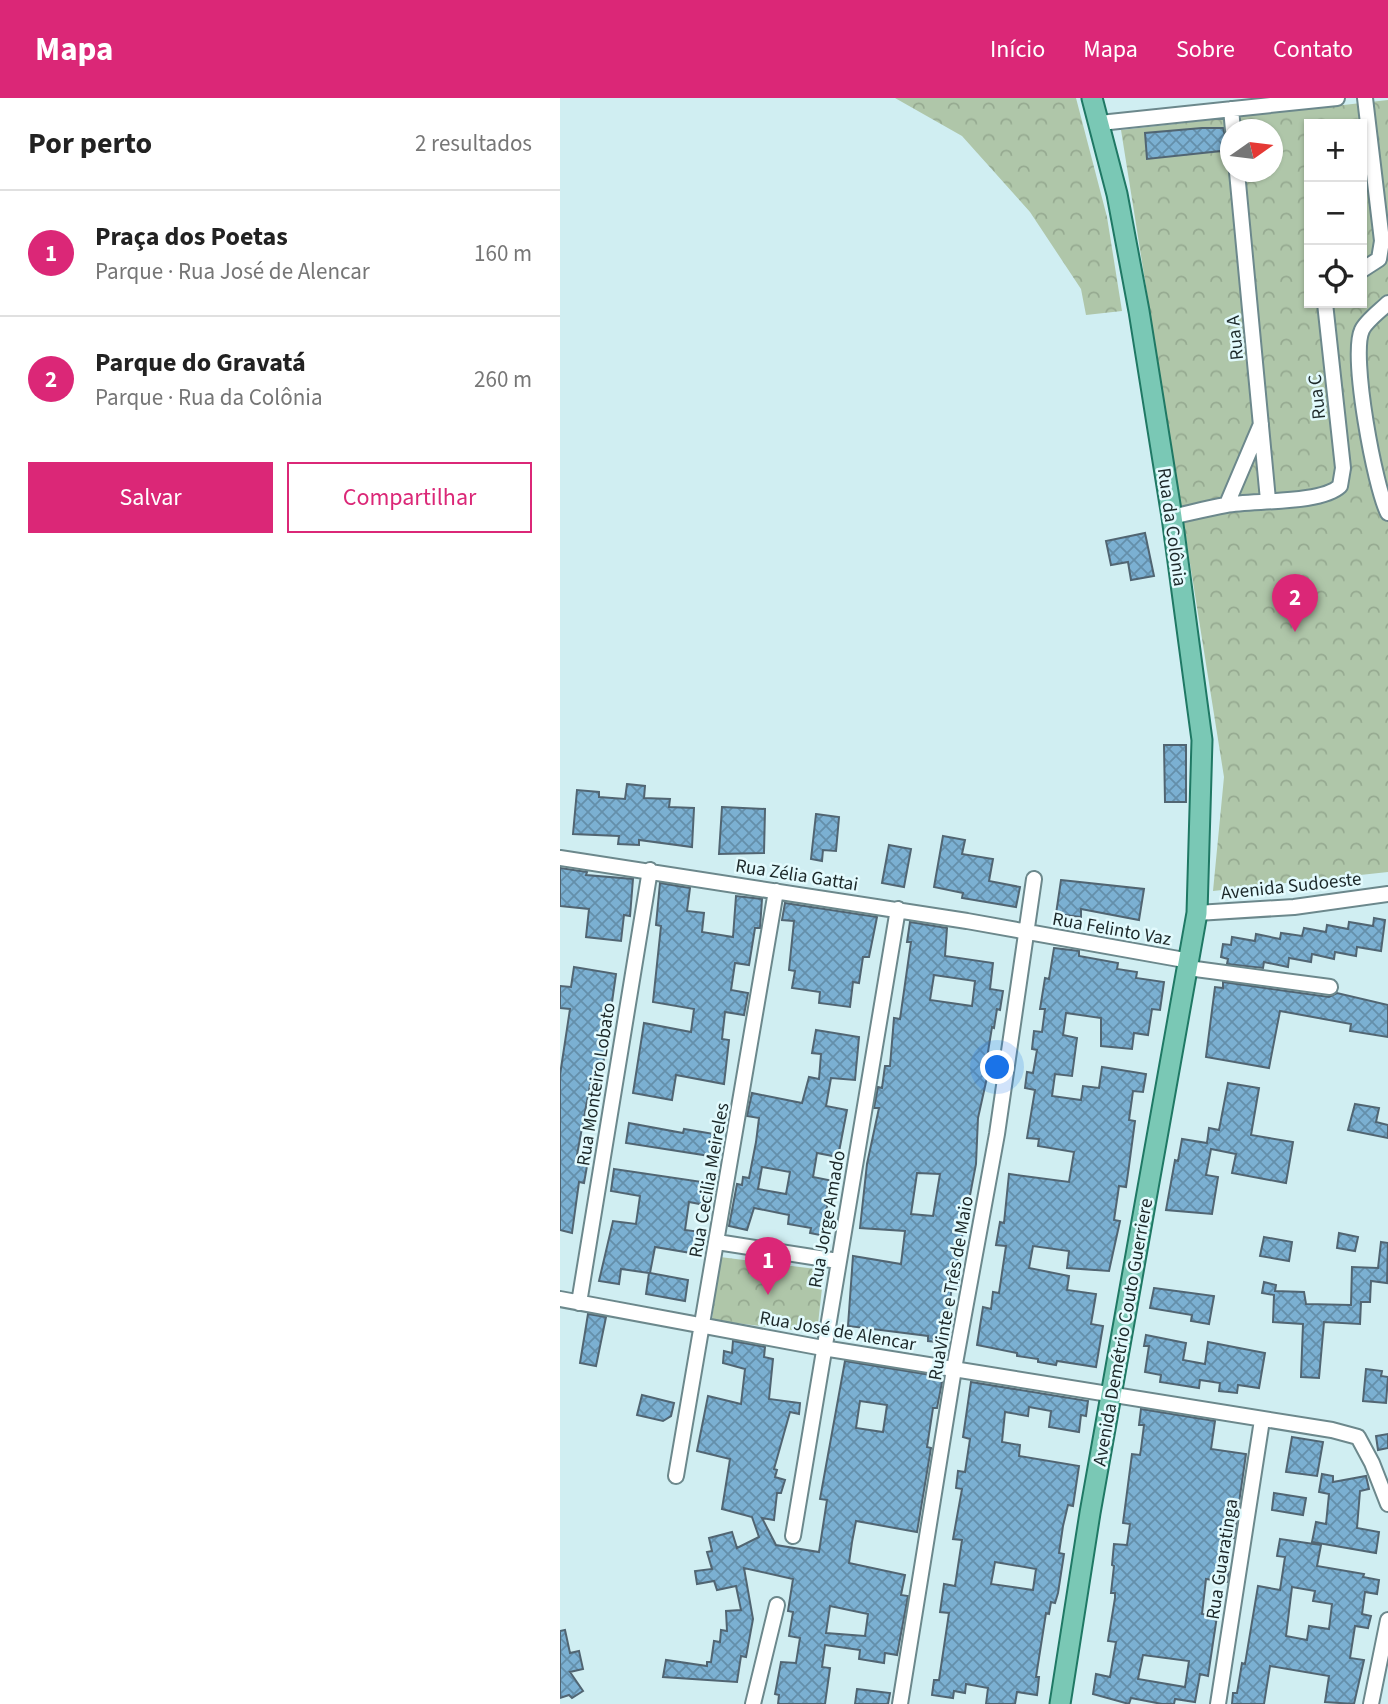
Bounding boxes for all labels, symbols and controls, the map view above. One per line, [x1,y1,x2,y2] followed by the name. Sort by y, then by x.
[35,26,113,73] text: Mapa
[990,32,1045,67] text: Início
[1083,32,1138,67] text: Mapa
[1176,32,1235,67] text: Sobre
[1273,32,1353,67] text: Contato
[1220,119,1283,182] north arrow
[1304,119,1367,308] map controls
[1304,119,1367,182] button: +
[28,122,152,165] text: Por perto
[415,127,532,160] text: 2 resultados
[1304,182,1367,245] button: −
[95,218,288,255] text: Praça dos Poetas
[45,237,57,270] text: 1
[474,237,532,270] text: 160 m
[1304,245,1367,308] button: locate
[95,255,370,288] text: Parque · Rua José de Alencar
[1220,313,1251,362] street label: Rua A
[95,344,306,381] text: Parque do Gravatá
[45,363,57,396] text: 2
[474,363,532,396] text: 260 m
[1302,373,1333,421] street label: Rua C
[95,381,323,414] text: Parque · Rua da Colônia
[28,462,273,533] button: Salvar
[287,462,532,533] button: Compartilhar
[1150,466,1193,588] street label: Rua da Colônia
[1272,574,1318,632] pin: 2
[733,852,860,899] street label: Rua Zélia Gattai
[1219,866,1363,907] street label: Avenida Sudoeste
[1050,906,1173,953] street label: Rua Felinto Vaz
[570,1001,623,1168] street label: Rua Monteiro Lobato
[980,1050,1014,1084] your location
[683,1101,736,1260] street label: Rua Cecilia Meireles
[802,1148,853,1290] street label: Rua Jorge Amado
[922,1194,981,1383] street label: RuaVinte e Três de Maio
[1087,1196,1160,1468] street label: Avenida Demétrio Couto Guerriere
[745,1237,791,1295] pin: 1
[757,1304,919,1359] street label: Rua José de Alencar
[1200,1497,1245,1622] street label: Rua Guaratinga

